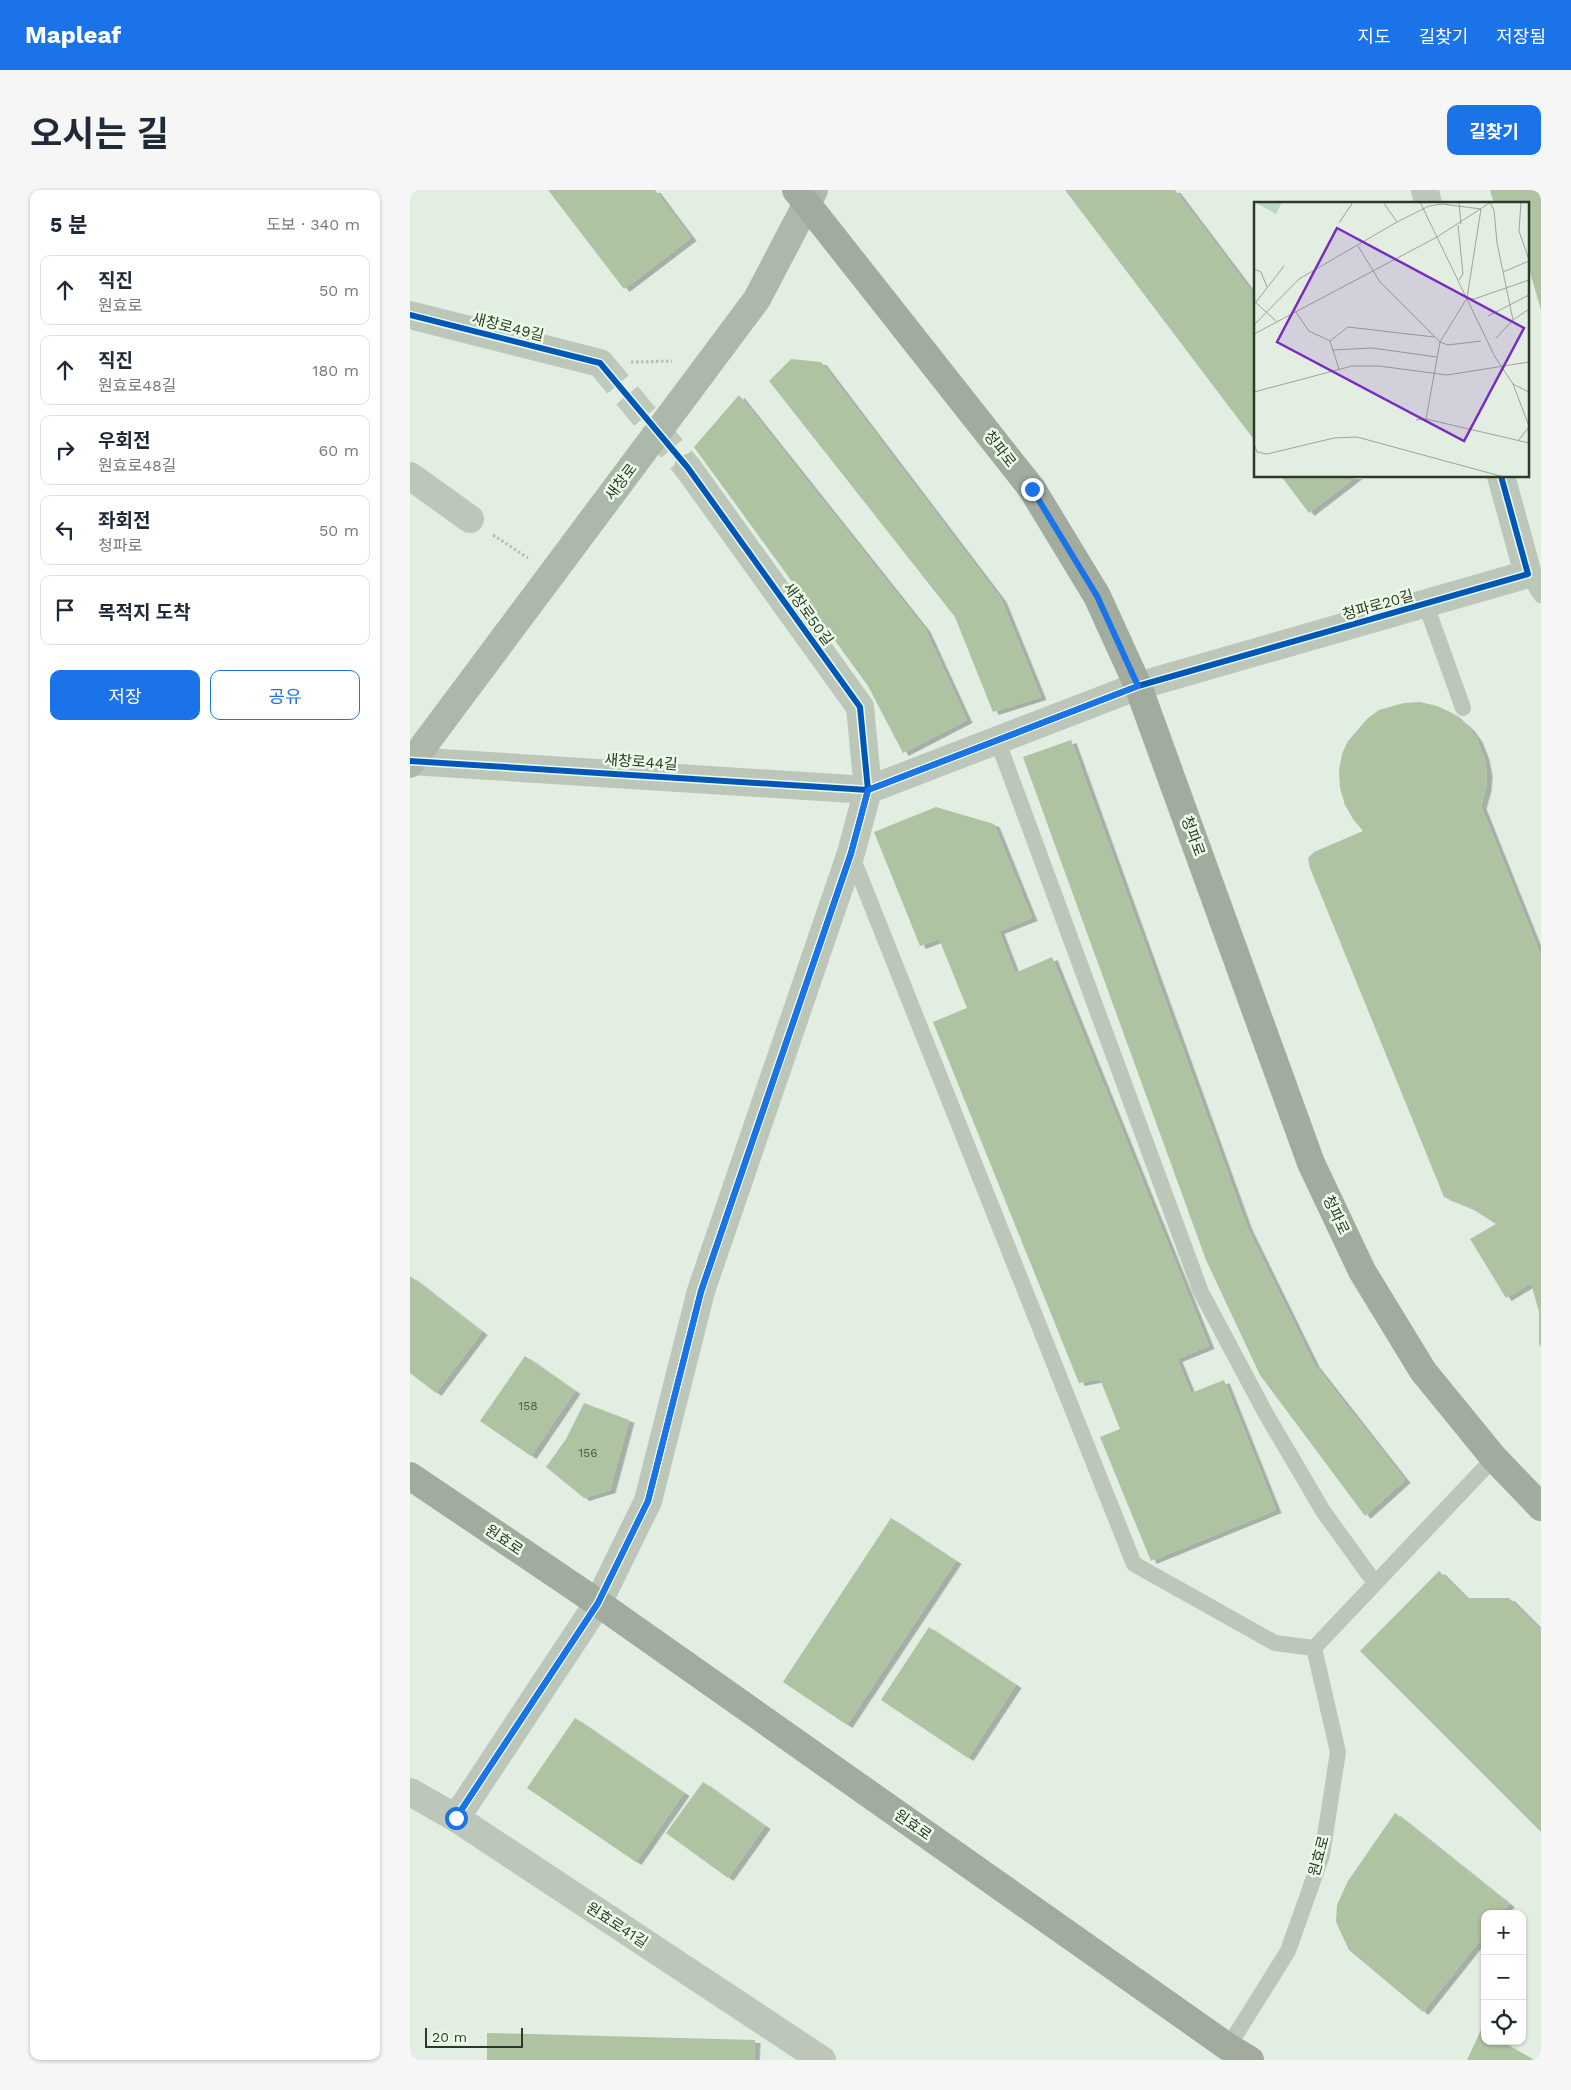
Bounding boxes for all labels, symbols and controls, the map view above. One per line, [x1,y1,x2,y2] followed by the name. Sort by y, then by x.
[25,21,121,49] text: Mapleaf
[1358,26,1391,47] text: 지도
[1419,26,1468,47] text: 길찾기
[1496,26,1546,47] text: 저장됨
[1447,105,1541,155] button: 길찾기
[30,113,169,155] text: 오시는 길
[1254,202,1528,478] inset map
[50,212,88,237] text: 5 분
[266,215,360,234] text: 도보 · 340 m
[98,269,133,292] text: 직진
[51,276,79,304] icon: ahead
[319,281,359,300] text: 50 m
[98,296,142,315] text: 원효로
[470,309,546,345] street label: 새창로49길
[98,349,133,372] text: 직진
[51,356,79,384] icon: ahead
[312,361,359,380] text: 180 m
[98,376,177,395] text: 원효로48길
[980,427,1020,471] street label: 청파로
[98,429,150,452] text: 우회전
[51,436,79,464] icon: right
[319,441,359,460] text: 60 m
[98,456,177,475] text: 원효로48길
[601,460,641,504] street label: 새창로
[1021,478,1044,501] route end
[98,509,150,532] text: 좌회전
[51,516,79,544] icon: left
[319,521,359,540] text: 50 m
[98,536,142,555] text: 청파로
[779,579,837,649] street label: 새창로50길
[1340,586,1416,624] street label: 청파로20길
[51,596,79,624] icon: arrive
[98,601,191,624] text: 목적지 도착
[50,670,200,720] button: 저장
[210,670,360,720] button: 공유
[604,750,678,774] street label: 새창로44길
[1177,813,1209,859] street label: 청파로
[1319,1192,1353,1238] street label: 청파로
[518,1399,538,1413] house number: 158
[579,1446,597,1460] house number: 156
[482,1521,526,1559] street label: 원효로
[891,1806,935,1844] street label: 원효로
[445,1807,468,1830] route start
[1305,1834,1333,1878] street label: 원효로
[583,1898,651,1952] street label: 원효로41길
[1481,1910,1526,2045] map controls
[1481,1910,1526,1955] button: +
[1481,1955,1526,2000] button: −
[1481,2000,1526,2045] button: locate
[425,2025,522,2048] scale bar
[432,2029,467,2045] text: 20 m

